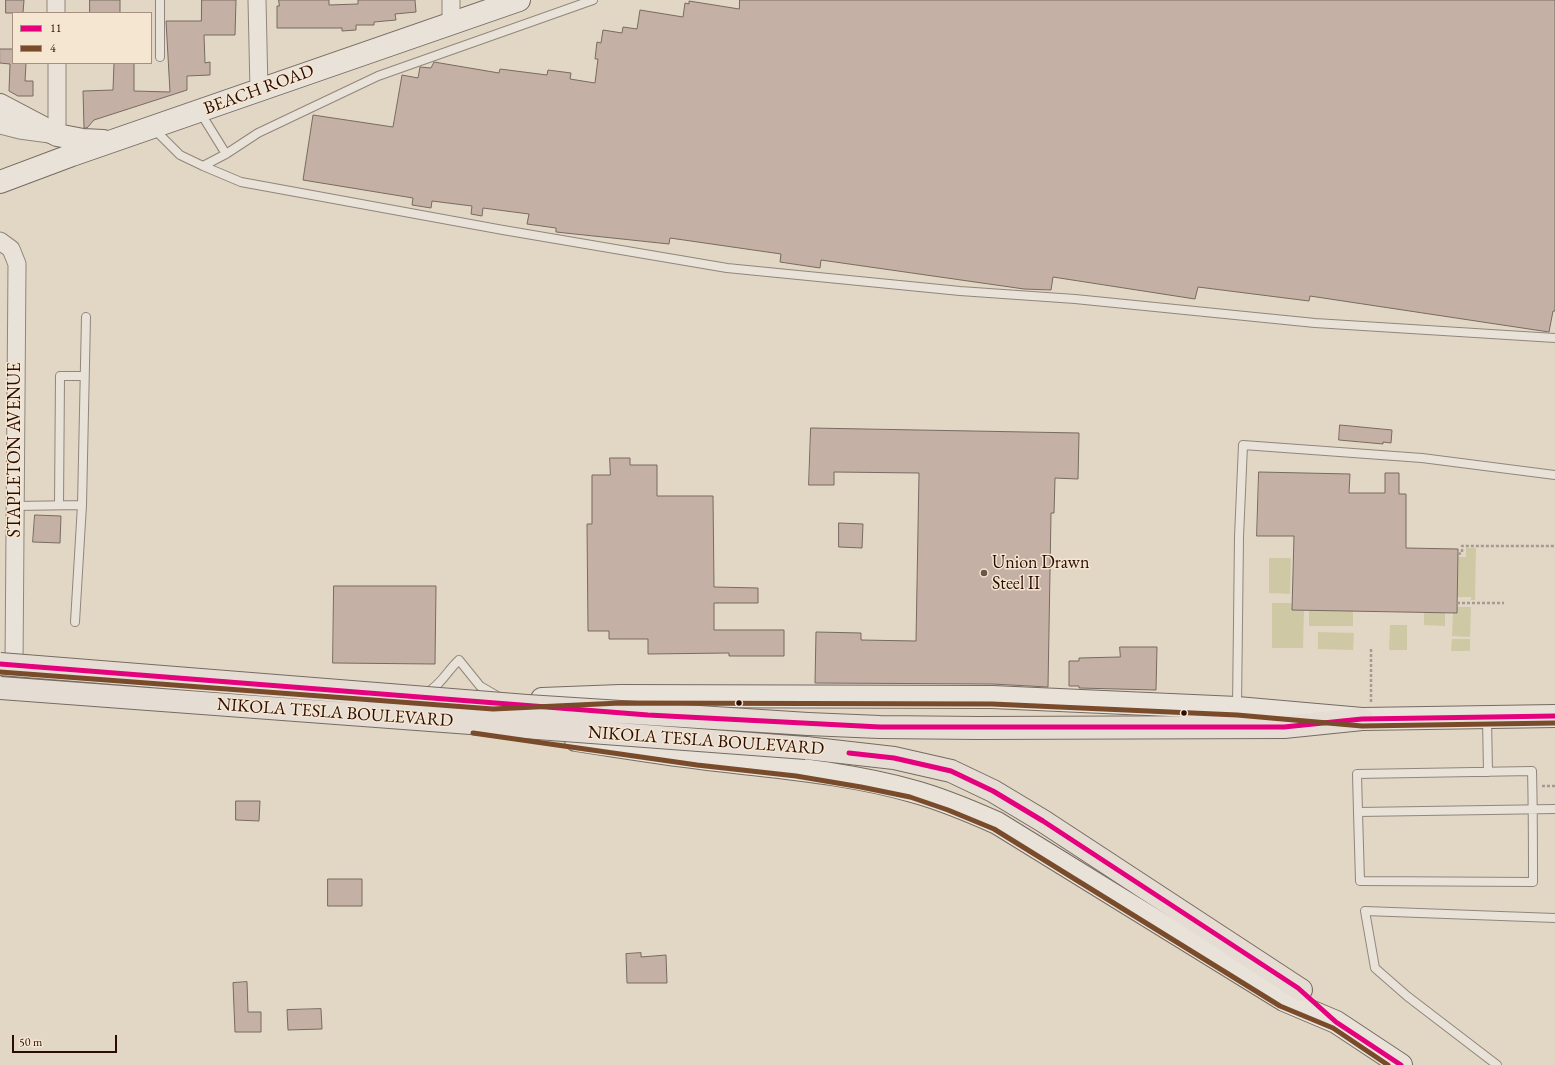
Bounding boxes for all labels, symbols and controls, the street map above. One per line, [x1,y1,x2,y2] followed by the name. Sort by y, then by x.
[12,12,152,64] legend
[50,20,62,36] text: 11
[50,40,56,56] text: 4
[201,60,317,120] street label: BEACH ROAD
[4,362,26,538] street label: STAPLETON AVENUE
[992,552,1089,594] place label: Union Drawn Steel II
[979,568,989,578] marker: Union Drawn Steel II
[216,694,454,732] street label: NIKOLA TESLA BOULEVARD
[734,698,744,708] unlabelled marker
[1179,708,1189,718] unlabelled marker
[587,722,825,760] street label: NIKOLA TESLA BOULEVARD
[14,1027,119,1053] scale bar
[19,1034,42,1050] text: 50 m

